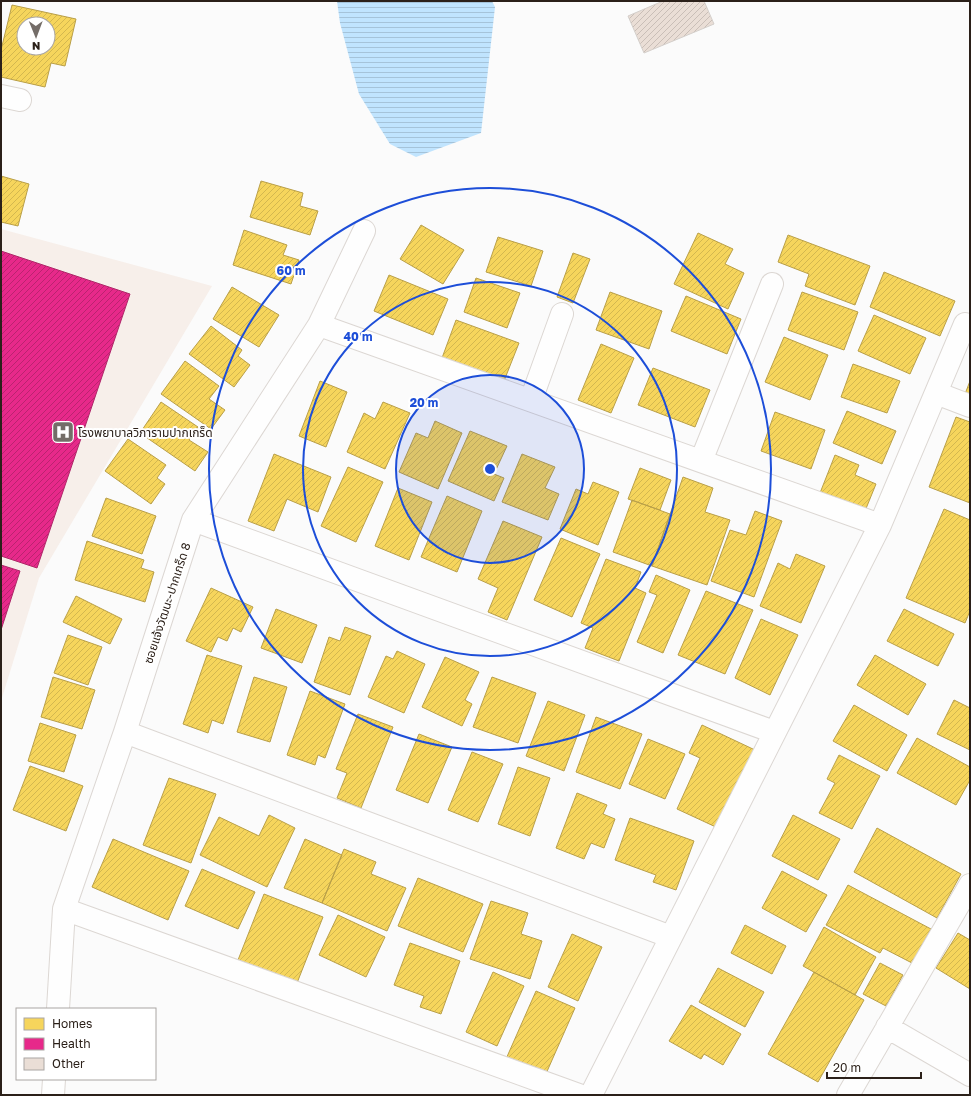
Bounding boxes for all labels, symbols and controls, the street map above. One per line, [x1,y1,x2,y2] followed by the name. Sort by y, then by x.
[16,16,56,56] north arrow
[32,40,40,53] text: N
[277,263,305,278] text: 60 m
[344,329,372,344] text: 40 m
[410,395,438,410] text: 20 m
[50,419,76,445] hospital icon: โรงพยาบาลวิภารามปากเกร็ด
[78,425,213,440] place label: โรงพยาบาลวิภารามปากเกร็ด
[483,462,497,476] centre of rings
[140,541,194,665] street label: ซอยแจ้งวัฒนะ-ปากเกร็ด 8
[16,1008,156,1080] legend
[52,1016,92,1031] text: Homes
[52,1036,91,1051] text: Health
[827,1054,921,1080] scale bar
[52,1056,85,1071] text: Other
[833,1060,861,1075] text: 20 m

